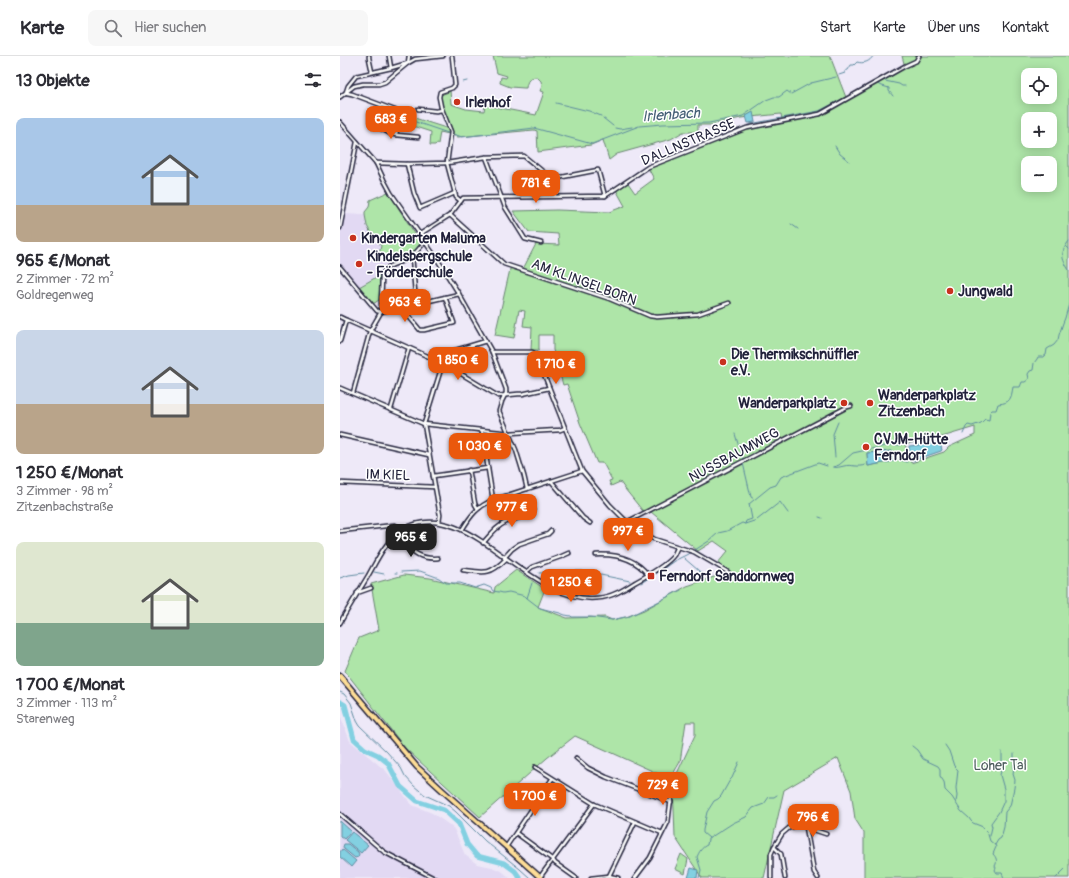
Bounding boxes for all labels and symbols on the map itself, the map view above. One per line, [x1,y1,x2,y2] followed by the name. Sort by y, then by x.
[465,94,512,111] place label: Irlenhof
[452,97,462,107] marker: Irlenhof
[642,103,701,126] water label: Irlenbach
[363,106,419,140] pin: 683 €
[639,115,737,169] street label: DALLNSTRASSE
[508,170,564,204] pin: 781 €
[361,230,486,247] place label: Kindergarten Maluma
[348,233,358,243] marker: Kindergarten Maluma
[367,248,473,281] place label: Kindelsbergschule - Förderschule
[529,255,639,309] street label: AM KLINGELBORN
[354,259,364,269] marker: Kindelsbergschule - Förderschule
[958,283,1013,300] place label: Jungwald
[945,286,955,296] marker: Jungwald
[377,289,433,323] pin: 963 €
[730,346,860,379] place label: Die Thermikschnüffler e.V.
[421,347,495,381] pin: 1 850 €
[519,351,593,385] pin: 1 710 €
[718,357,728,367] marker: Die Thermikschnüffler e.V.
[878,387,976,420] place label: Wanderparkplatz Zitzenbach
[738,395,837,412] place label: Wanderparkplatz
[839,398,849,408] marker: Wanderparkplatz
[865,398,875,408] marker: Wanderparkplatz Zitzenbach
[686,424,782,486] street label: NUSSBAUMWEG
[874,431,949,464] place label: CVJM-Hütte Ferndorf
[443,433,517,467] pin: 1 030 €
[861,442,871,452] marker: CVJM-Hütte Ferndorf
[365,466,411,484] street label: IM KIEL
[484,494,540,528] pin: 977 €
[600,518,656,552] pin: 997 €
[383,524,439,558] pin: 965 €
[659,568,794,585] place label: Ferndorf Sanddornweg
[534,569,608,603] pin: 1 250 €
[646,571,656,581] marker: Ferndorf Sanddornweg
[973,757,1027,774] park label: Loher Tal
[635,772,691,806] pin: 729 €
[498,783,572,817] pin: 1 700 €
[785,804,841,838] pin: 796 €

